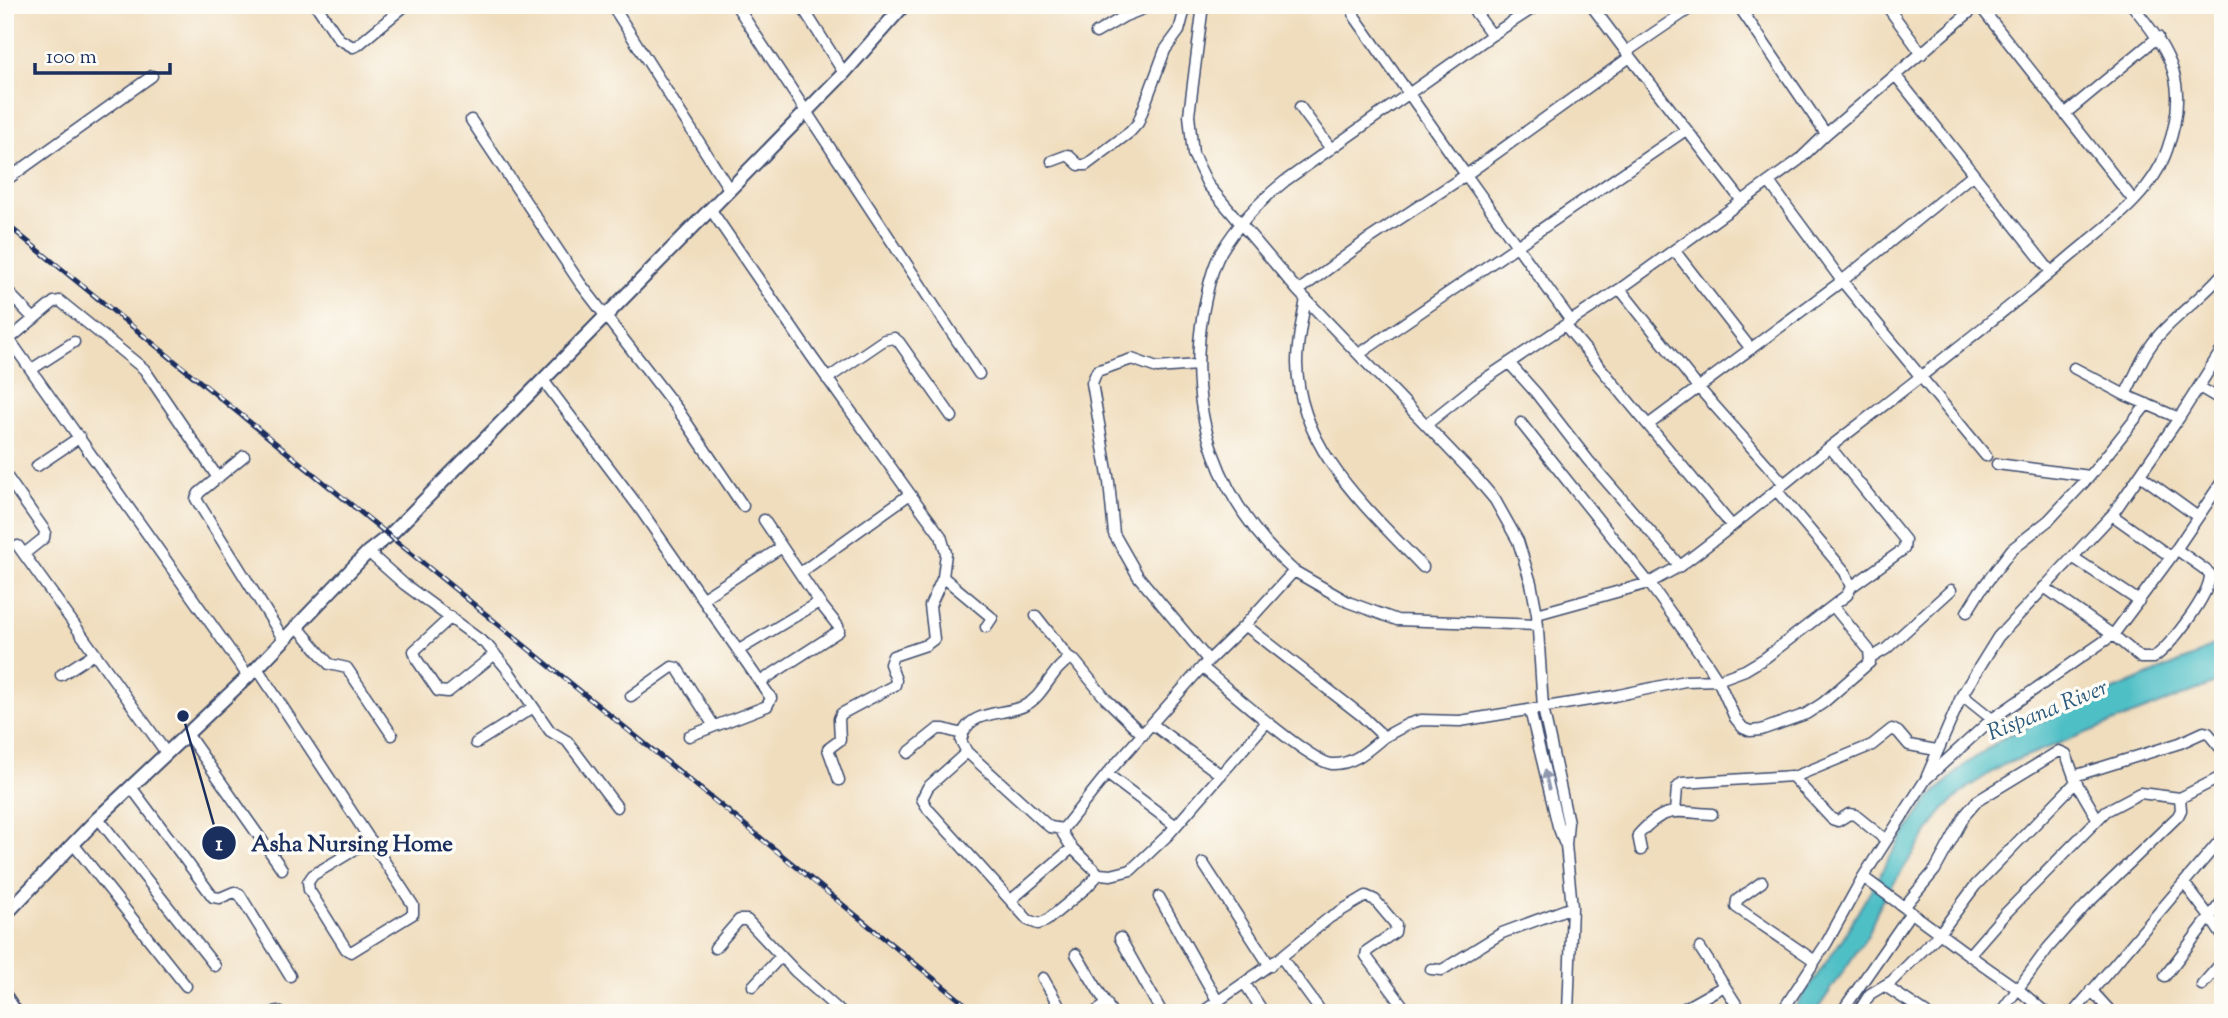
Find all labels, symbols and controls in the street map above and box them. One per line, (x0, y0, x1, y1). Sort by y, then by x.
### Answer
scale bar (35, 32, 170, 76)
text: 100 m (46, 43, 97, 73)
water label: Rispana River (1983, 672, 2113, 750)
one-way arrow (1541, 769, 1552, 791)
callout: Asha Nursing Home (202, 821, 467, 865)
text: Asha Nursing Home (251, 829, 453, 862)
text: 1 (215, 830, 223, 860)

